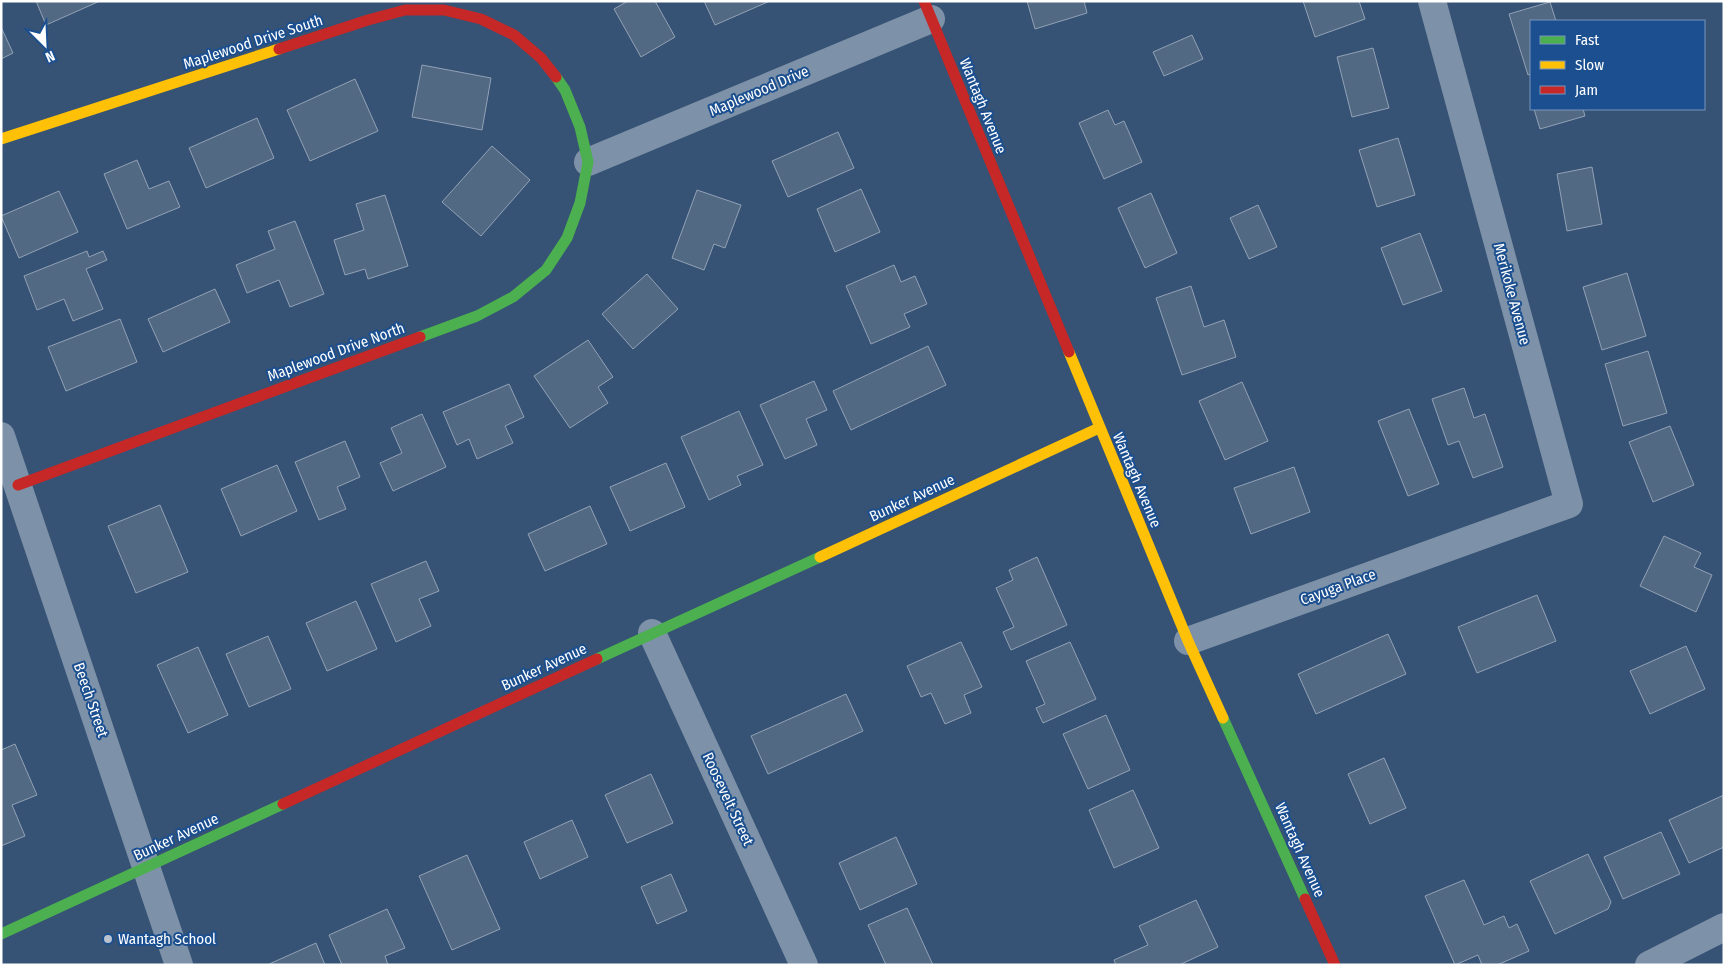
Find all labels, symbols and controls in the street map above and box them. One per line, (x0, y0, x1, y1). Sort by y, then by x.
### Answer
street label: Maplewood Drive South (181, 11, 325, 73)
north arrow (20, 20, 70, 70)
legend (1530, 20, 1705, 110)
text: Fast (1575, 31, 1599, 49)
text: N (43, 47, 57, 66)
street label: Wantagh Avenue (956, 56, 1010, 156)
text: Slow (1575, 56, 1604, 74)
street label: Maplewood Drive (707, 62, 811, 120)
text: Jam (1575, 81, 1598, 99)
street label: Merikoke Avenue (1490, 241, 1534, 347)
street label: Maplewood Drive North (265, 319, 407, 385)
street label: Wantagh Avenue (1109, 430, 1165, 530)
street label: Bunker Avenue (866, 470, 958, 526)
street label: Cayuga Place (1298, 565, 1378, 609)
street label: Bunker Avenue (498, 639, 590, 695)
street label: Beech Street (70, 660, 112, 740)
street label: Roosevelt Street (699, 750, 757, 849)
street label: Wantagh Avenue (1271, 800, 1329, 900)
street label: Bunker Avenue (130, 809, 222, 865)
place label: Wantagh School (118, 930, 216, 948)
marker: Wantagh School (102, 933, 114, 945)

